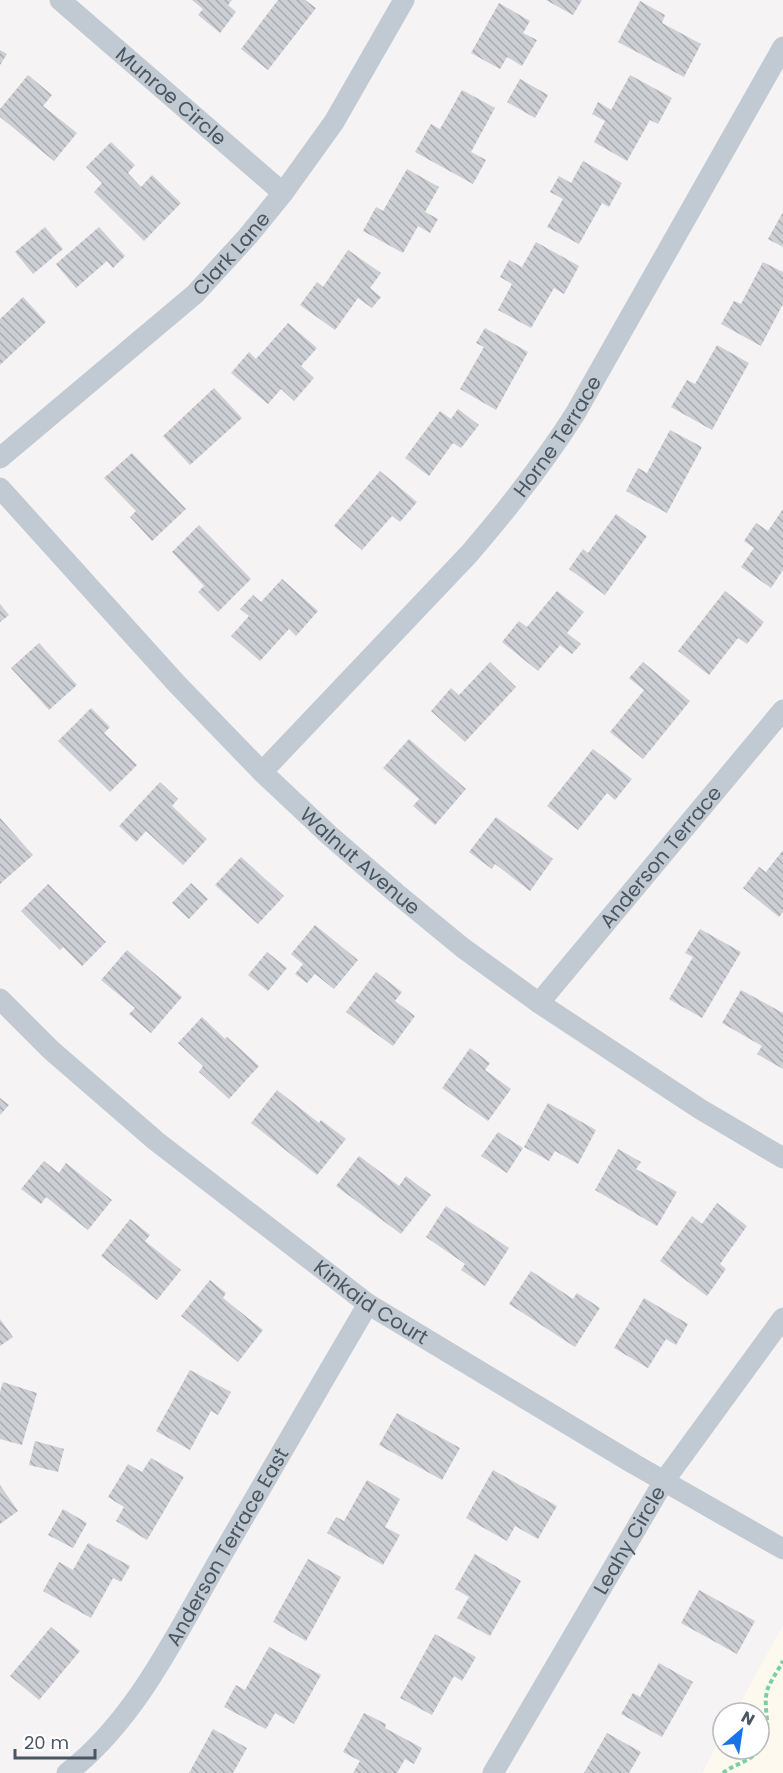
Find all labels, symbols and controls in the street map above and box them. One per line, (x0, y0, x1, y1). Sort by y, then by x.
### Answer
street label: Munroe Circle (110, 40, 233, 152)
street label: Clark Lane (186, 206, 276, 302)
street label: Horne Terrace (507, 370, 608, 503)
street label: Anderson Terrace (593, 780, 728, 934)
street label: Walnut Avenue (294, 801, 426, 921)
street label: Kinkaid Court (308, 1253, 434, 1351)
street label: Anderson Terrace East (159, 1443, 295, 1651)
street label: Leahy Circle (587, 1481, 672, 1599)
north arrow (711, 1701, 771, 1761)
text: N (737, 1705, 759, 1731)
scale bar (15, 1722, 94, 1760)
text: 20 m (24, 1730, 69, 1755)

